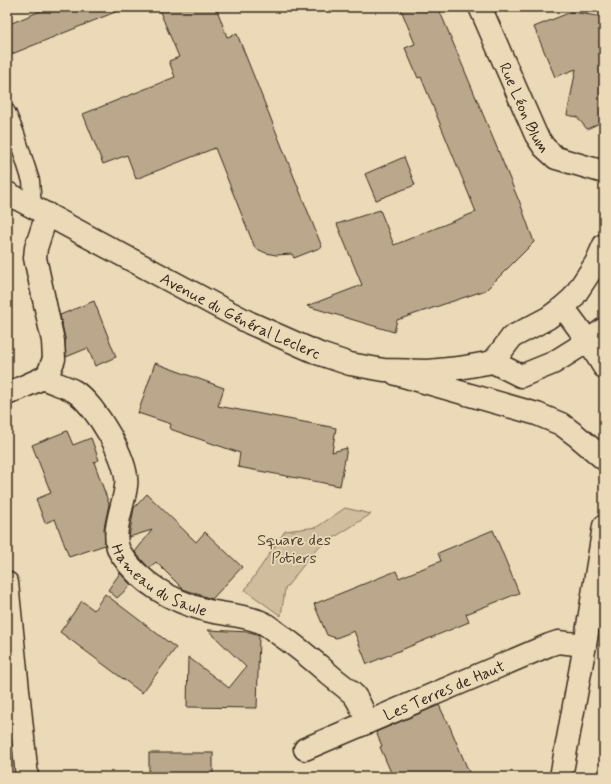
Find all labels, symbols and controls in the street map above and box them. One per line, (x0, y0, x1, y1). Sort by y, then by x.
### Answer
street label: Rue Léon Blum (494, 59, 554, 158)
street label: Avenue du Général Leclerc (156, 268, 324, 365)
park label: Square des Potiers (257, 530, 331, 569)
street label: Hameau du Saule (105, 541, 209, 622)
street label: Les Terres de Haut (381, 656, 509, 726)

